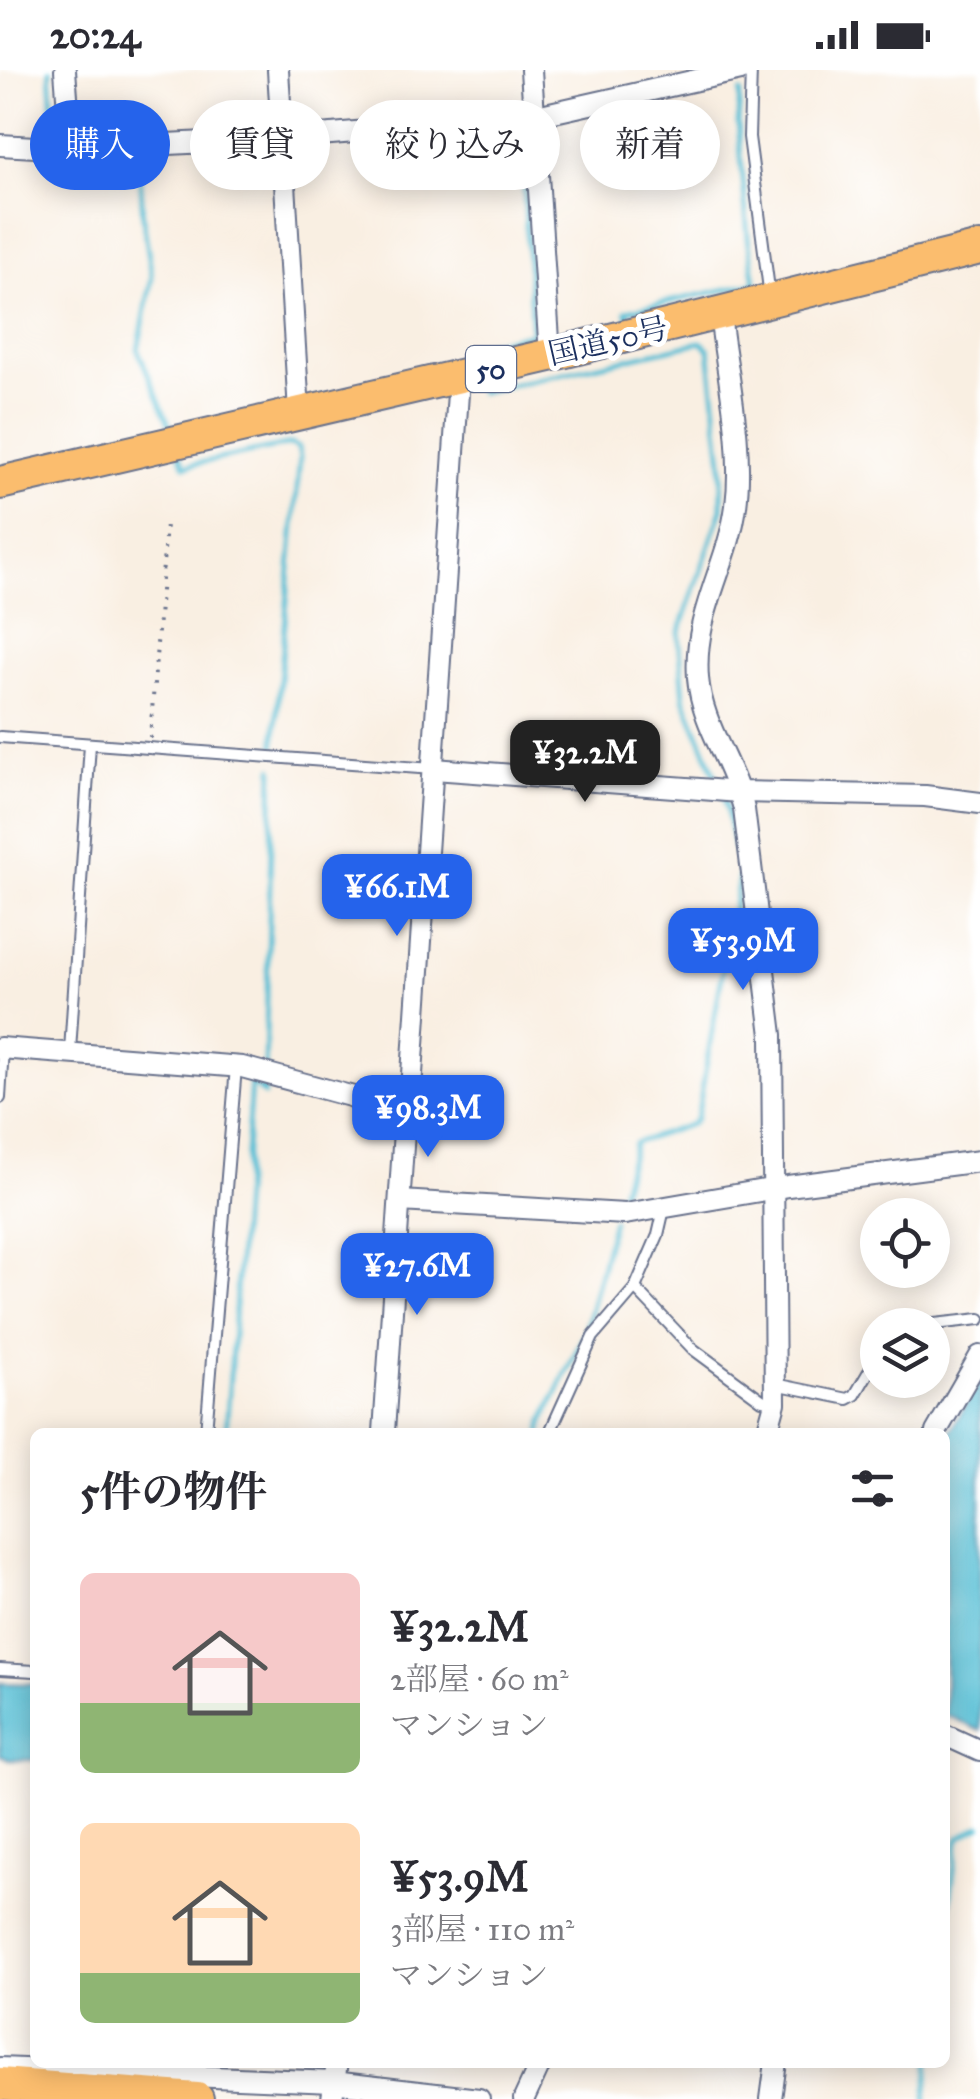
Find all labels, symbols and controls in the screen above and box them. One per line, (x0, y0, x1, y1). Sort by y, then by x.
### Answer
text: 20:24 (50, 12, 140, 58)
chip: 購入 (30, 100, 170, 190)
chip: 賃貸 (190, 100, 330, 190)
chip: 絞り込み (350, 100, 560, 190)
chip: 新着 (580, 100, 720, 190)
street label: 国道50号 (545, 310, 671, 372)
road number: 50 (466, 346, 516, 392)
pin: ¥32.2M (504, 720, 666, 805)
text: ¥32.2M (532, 733, 638, 772)
pin: ¥66.1M (316, 854, 478, 939)
text: ¥66.1M (344, 867, 450, 906)
pin: ¥53.9M (662, 908, 824, 993)
text: ¥53.9M (690, 921, 796, 960)
pin: ¥98.3M (347, 1075, 509, 1160)
text: ¥98.3M (374, 1088, 482, 1127)
map controls (860, 1198, 950, 1398)
button: locate (860, 1198, 950, 1288)
pin: ¥27.6M (336, 1233, 498, 1318)
text: ¥27.6M (363, 1246, 471, 1285)
button: layers (860, 1308, 950, 1398)
icon: filters (845, 1461, 900, 1516)
text: 5件の物件 (80, 1466, 268, 1518)
text: ¥32.2M (390, 1601, 529, 1653)
icon: home (160, 1613, 280, 1733)
text: 2部屋 · 60 m² (390, 1660, 569, 1699)
text: マンション (390, 1706, 549, 1745)
text: ¥53.9M (390, 1851, 529, 1903)
icon: home (160, 1863, 280, 1983)
text: 3部屋 · 110 m² (390, 1910, 574, 1949)
text: マンション (390, 1956, 549, 1995)

